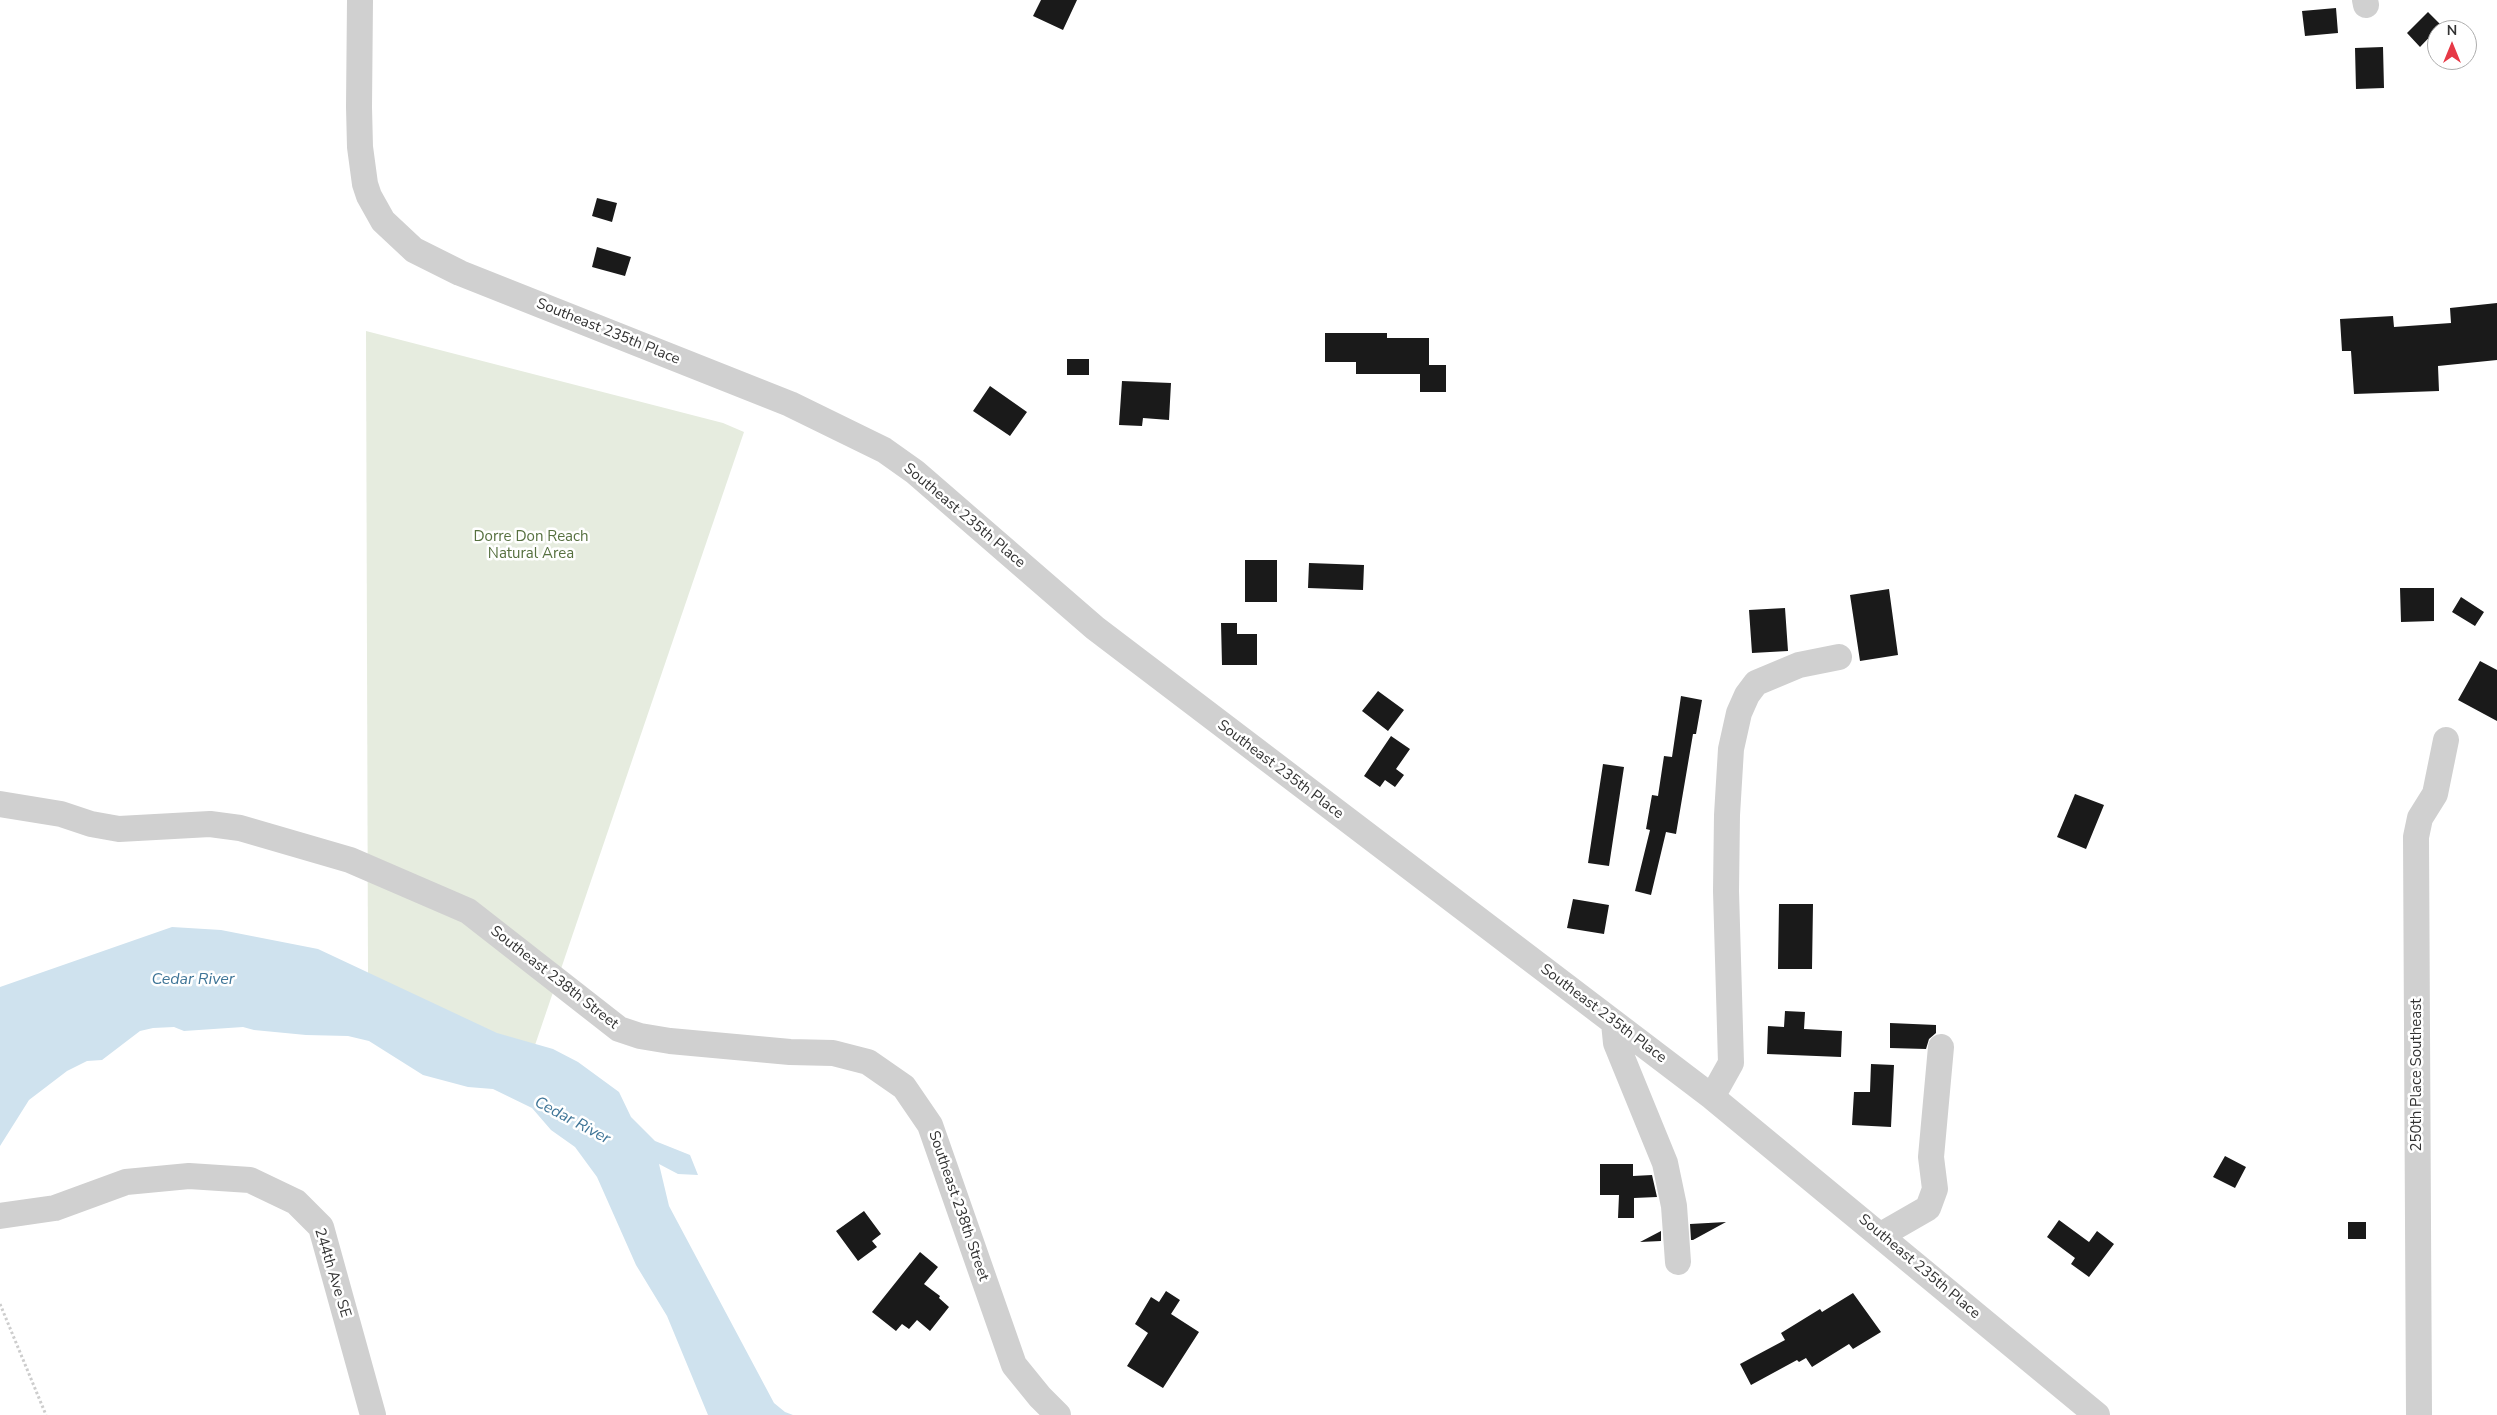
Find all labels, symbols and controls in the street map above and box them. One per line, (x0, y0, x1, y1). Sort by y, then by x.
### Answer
north arrow (2427, 20, 2477, 70)
text: N (2447, 21, 2457, 40)
street label: Southeast 235th Place (534, 295, 682, 369)
street label: Southeast 235th Place (900, 460, 1028, 572)
park label: Dorre Don Reach Natural Area (473, 528, 589, 563)
street label: Southeast 235th Place (1213, 717, 1347, 823)
street label: Southeast 238th Street (486, 922, 622, 1034)
street label: Southeast 235th Place (1536, 961, 1670, 1067)
water label: Cedar River (151, 970, 235, 990)
street label: 250th Place Southeast (2408, 998, 2426, 1152)
water label: Cedar River (531, 1093, 613, 1149)
street label: Southeast 238th Street (924, 1129, 992, 1283)
street label: Southeast 235th Place (1855, 1211, 1983, 1323)
street label: 244th Ave SE (310, 1226, 354, 1320)

